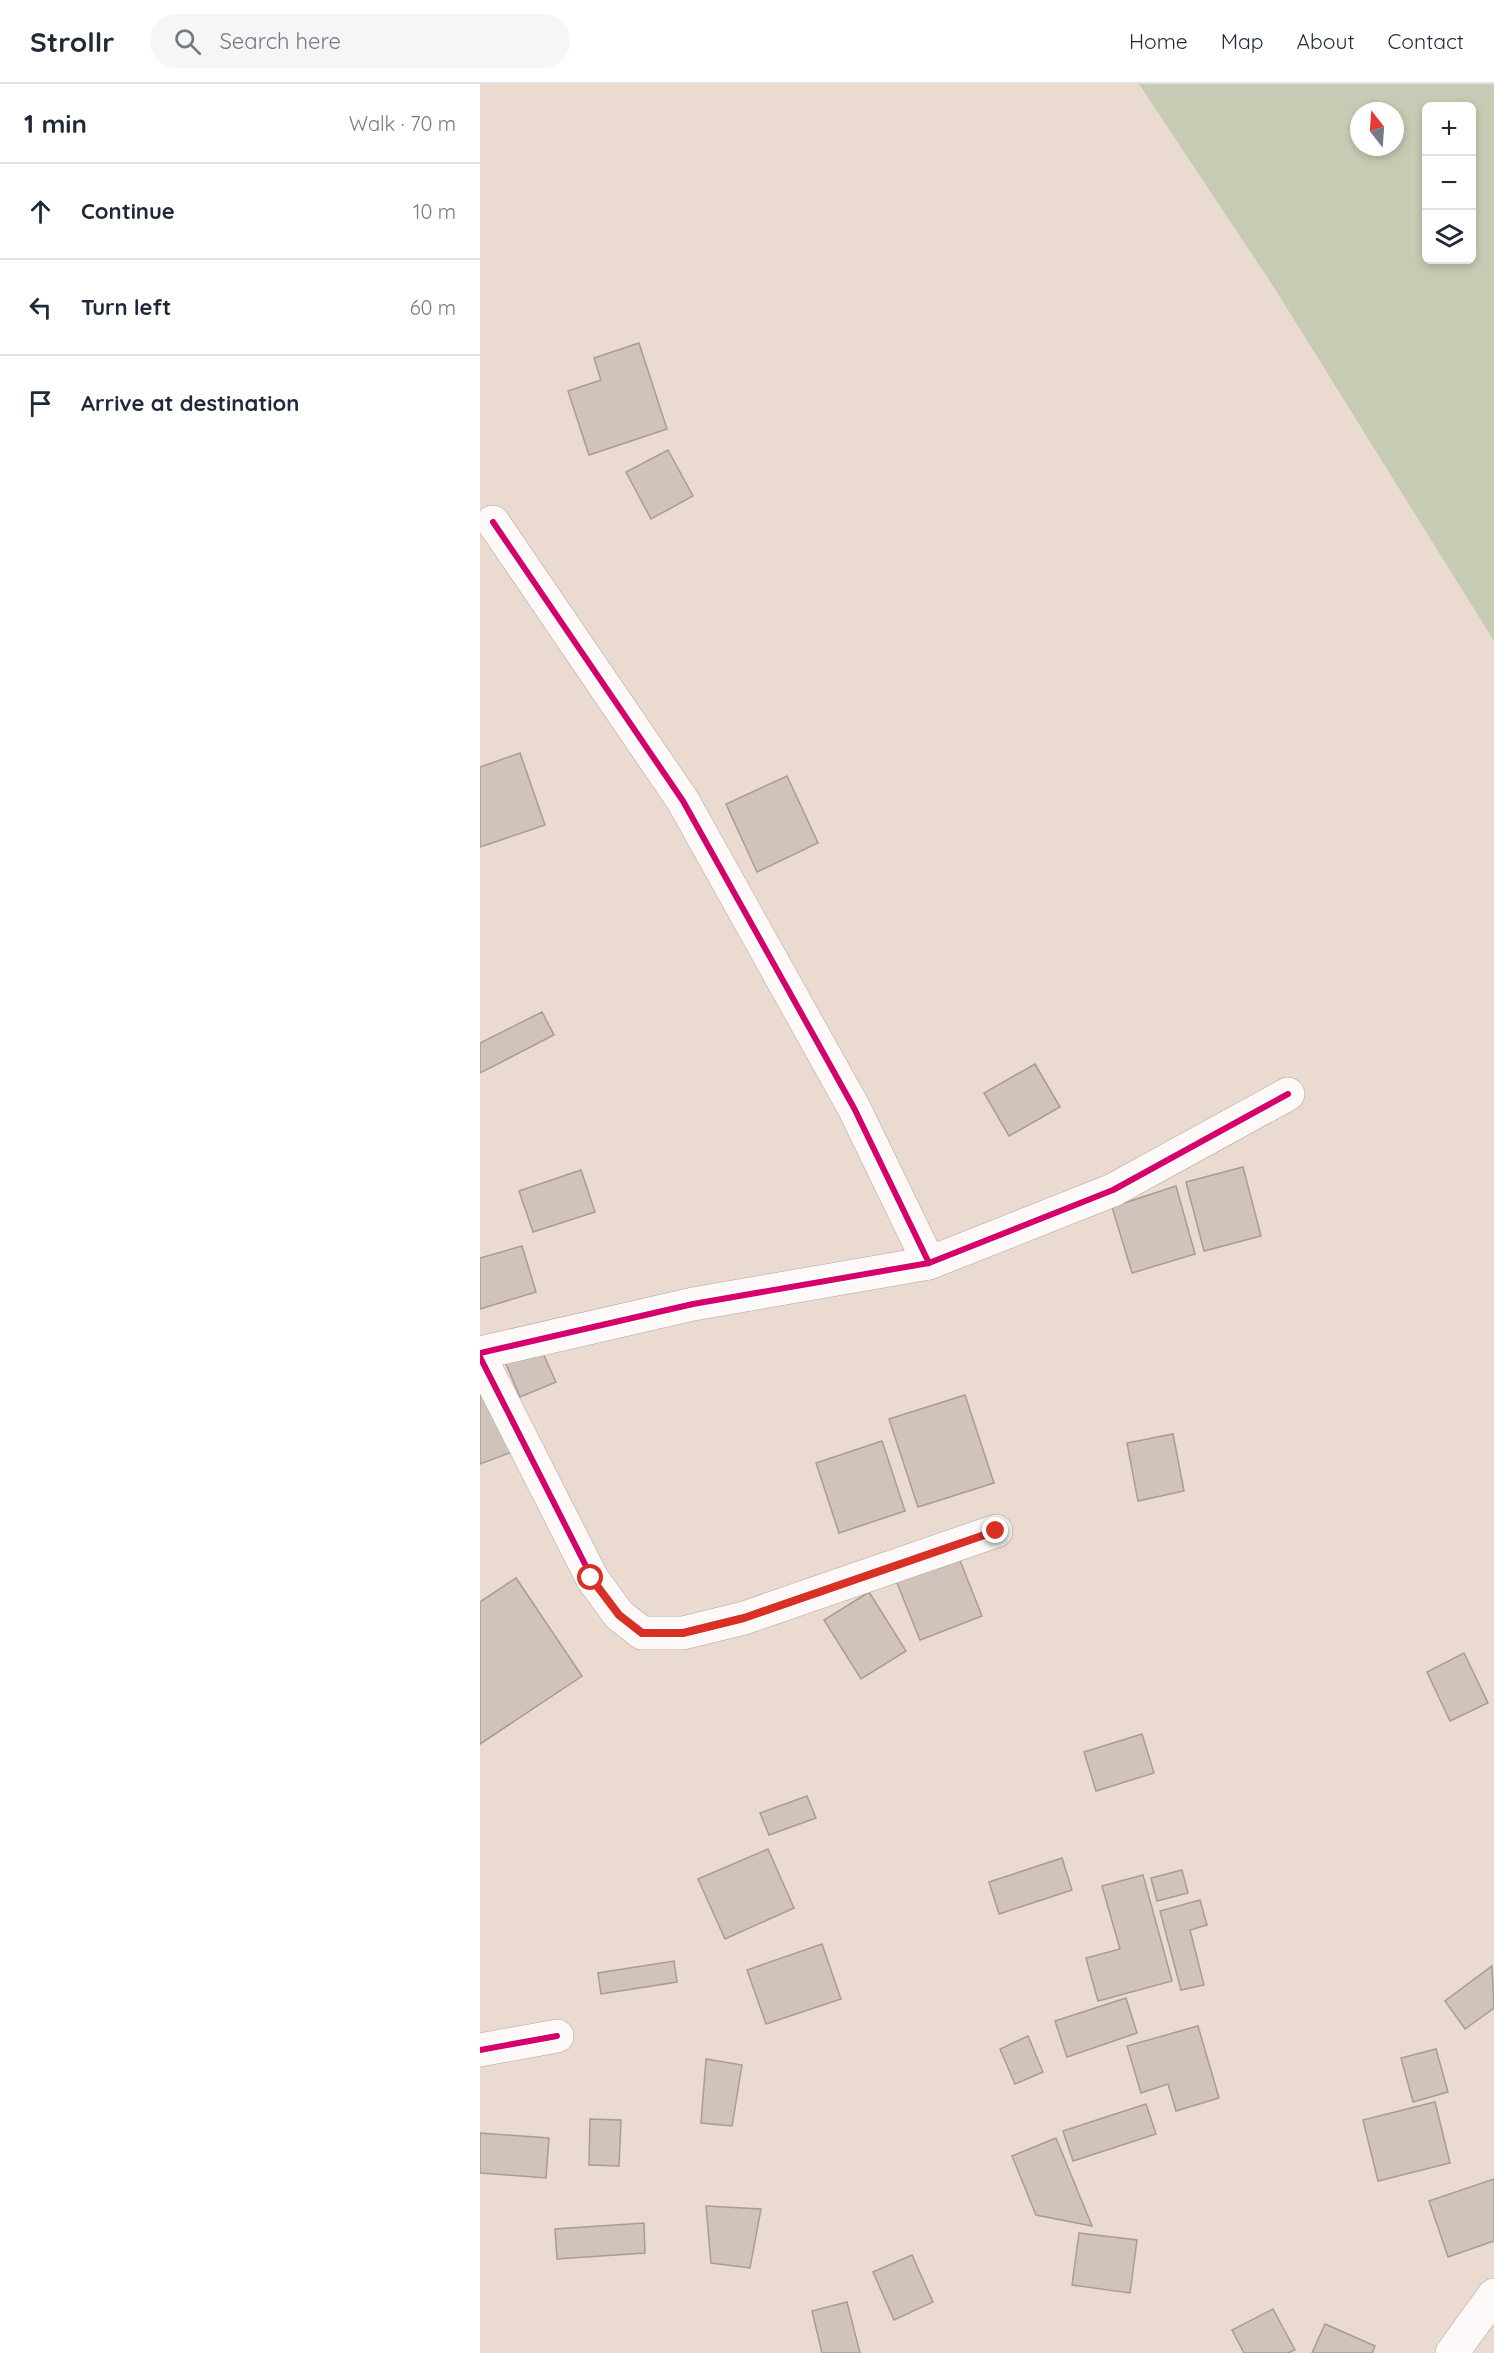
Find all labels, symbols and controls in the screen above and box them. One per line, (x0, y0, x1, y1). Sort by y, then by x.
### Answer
search box (150, 14, 570, 68)
text: Strollr (30, 24, 114, 59)
icon: search (171, 25, 204, 58)
text: Search here (219, 27, 341, 55)
text: Home (1129, 28, 1188, 54)
text: Map (1221, 28, 1264, 54)
text: About (1297, 28, 1355, 54)
text: Contact (1388, 28, 1464, 54)
north arrow (1350, 102, 1404, 156)
map controls (1422, 102, 1476, 264)
button: + (1422, 102, 1476, 156)
text: 1 min (24, 107, 87, 140)
text: Walk · 70 m (349, 111, 456, 136)
button: − (1422, 156, 1476, 210)
icon: ahead (24, 195, 57, 228)
text: Continue (81, 197, 175, 225)
text: 10 m (413, 199, 456, 224)
button: layers (1422, 210, 1476, 264)
icon: left (24, 291, 57, 324)
text: Turn left (81, 293, 171, 321)
text: 60 m (410, 295, 456, 320)
icon: arrive (24, 387, 57, 420)
text: Arrive at destination (81, 389, 299, 417)
route end (982, 1517, 1008, 1543)
route start (577, 1564, 603, 1590)

